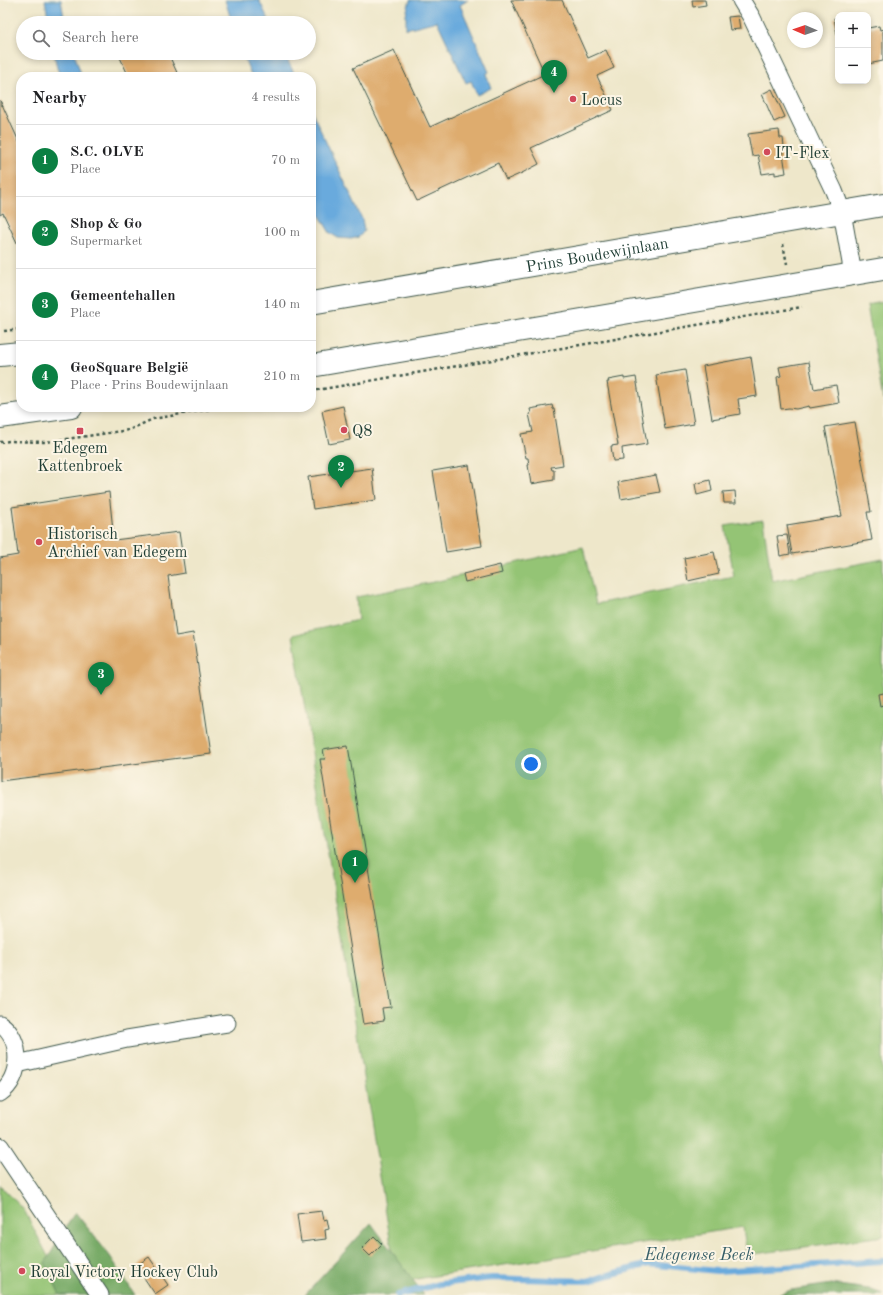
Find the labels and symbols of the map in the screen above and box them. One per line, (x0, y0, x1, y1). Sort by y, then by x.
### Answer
north arrow (787, 12, 823, 48)
pin: 4 (541, 60, 567, 93)
place label: Locus (581, 93, 622, 109)
marker: Locus (568, 94, 578, 104)
place label: IT-Flex (775, 146, 829, 162)
marker: IT-Flex (762, 147, 772, 157)
street label: Prins Boudewijnlaan (525, 236, 670, 276)
place label: Q8 (352, 424, 372, 440)
marker: Q8 (339, 425, 349, 435)
marker: Edegem Kattenbroek (75, 426, 85, 436)
place label: Edegem Kattenbroek (37, 441, 123, 475)
pin: 2 (328, 455, 354, 488)
place label: Historisch Archief van Edegem (47, 527, 188, 561)
marker: Historisch Archief van Edegem (34, 537, 44, 547)
pin: 3 (88, 662, 114, 695)
your location (521, 754, 541, 774)
pin: 1 (342, 850, 368, 883)
water label: Edegemse Beek (643, 1247, 754, 1264)
place label: Royal Victory Hockey Club (30, 1265, 218, 1281)
marker: Royal Victory Hockey Club (17, 1266, 27, 1276)

